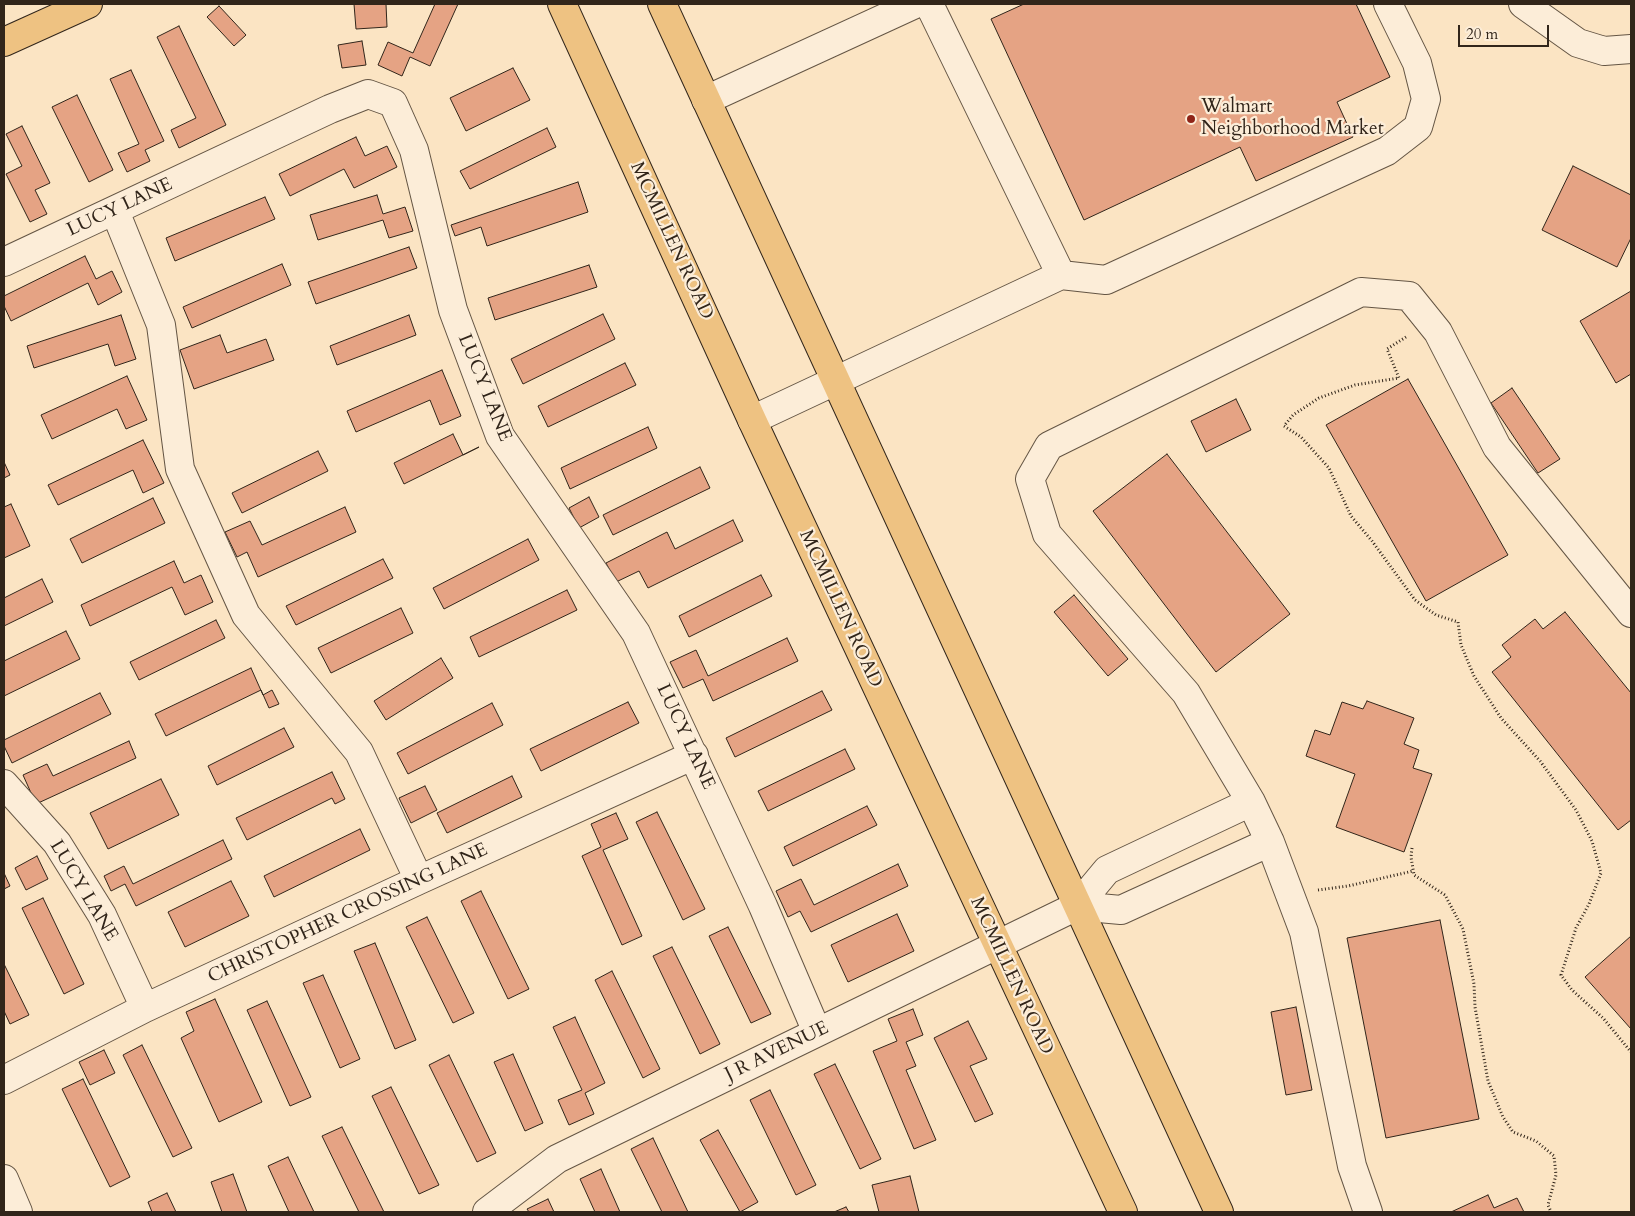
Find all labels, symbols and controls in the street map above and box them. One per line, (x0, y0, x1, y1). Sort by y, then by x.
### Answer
scale bar (1460, 15, 1551, 47)
text: 20 m (1466, 24, 1498, 44)
place label: Walmart Neighborhood Market (1201, 97, 1384, 141)
marker: Walmart Neighborhood Market (1185, 113, 1197, 125)
street label: MCMILLEN ROAD (624, 159, 718, 323)
street label: LUCY LANE (64, 174, 176, 242)
street label: LUCY LANE (452, 331, 516, 445)
street label: MCMILLEN ROAD (793, 527, 887, 691)
street label: LUCY LANE (651, 681, 719, 793)
street label: LUCY LANE (44, 836, 122, 946)
street label: CHRISTOPHER CROSSING LANE (205, 839, 491, 989)
street label: MCMILLEN ROAD (964, 894, 1058, 1058)
street label: J R AVENUE (721, 1017, 833, 1087)

